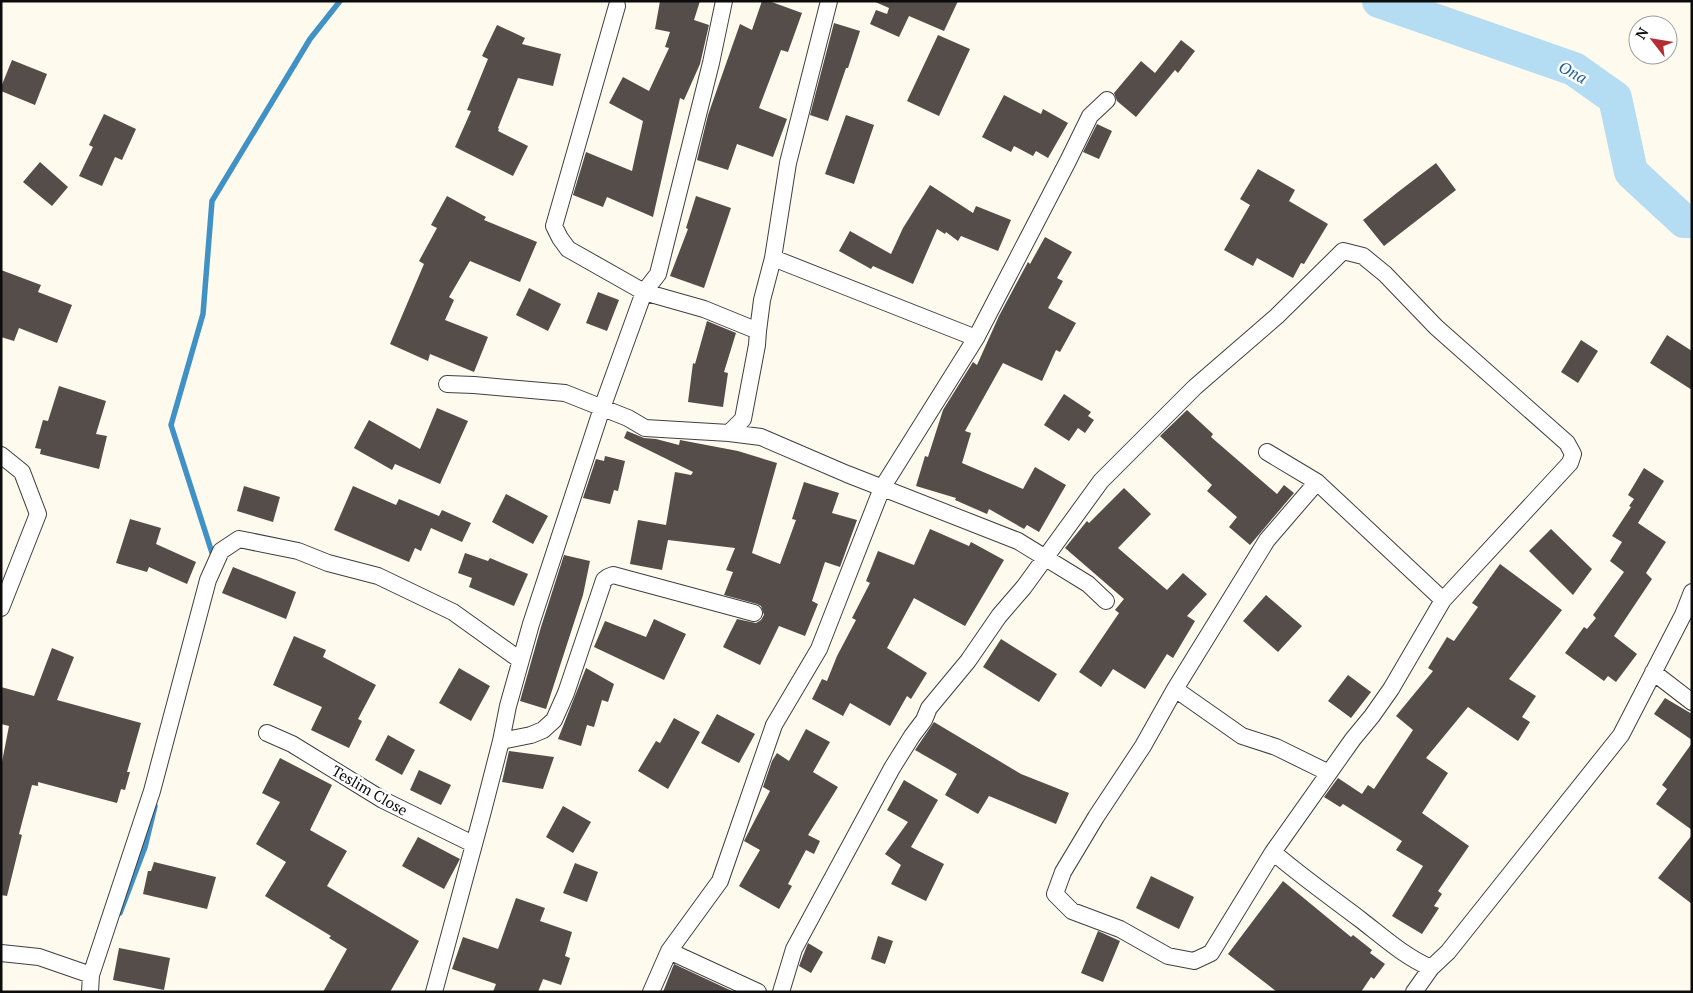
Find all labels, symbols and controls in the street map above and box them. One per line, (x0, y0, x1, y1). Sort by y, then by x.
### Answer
north arrow (1628, 15, 1678, 65)
text: N (1631, 23, 1653, 42)
water label: Ona (1555, 55, 1591, 89)
street label: Teslim Close (328, 760, 412, 820)

